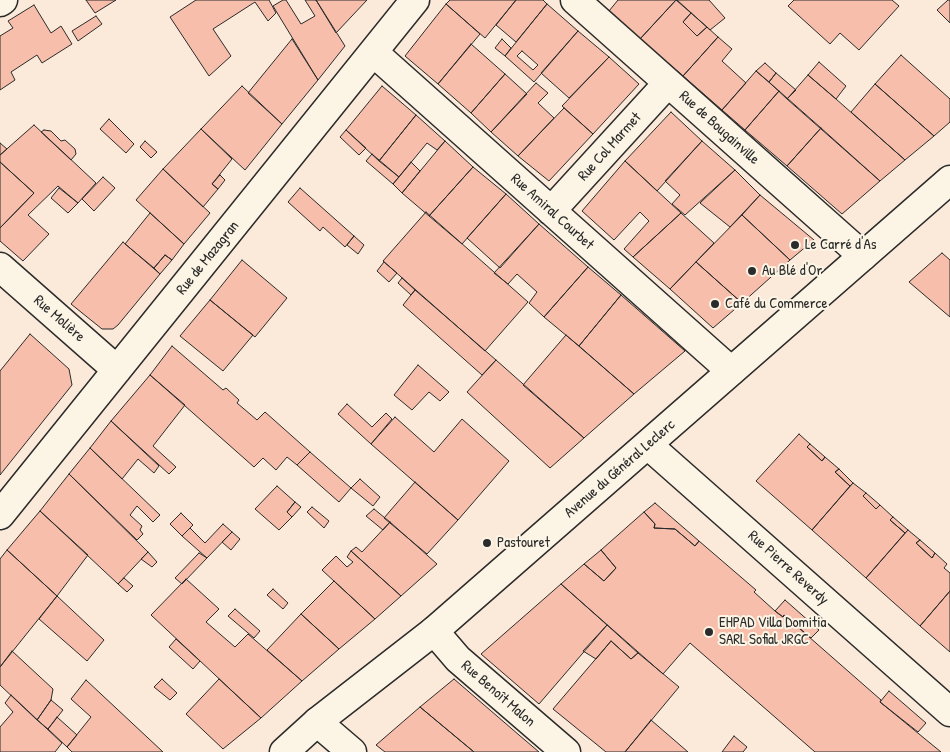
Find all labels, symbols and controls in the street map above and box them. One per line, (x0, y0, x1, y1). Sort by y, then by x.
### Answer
street label: Rue de Bougainville (675, 87, 763, 169)
street label: Rue Col Marmet (575, 109, 645, 185)
street label: Rue Amiral Courbet (507, 170, 597, 254)
street label: Rue de Mazagran (173, 217, 243, 299)
place label: Le Carré d'As (805, 236, 876, 254)
marker: Le Carré d'As (789, 239, 801, 251)
place label: Au Blé d'Or (762, 262, 822, 280)
marker: Au Blé d'Or (746, 265, 758, 277)
street label: Rue Molière (30, 292, 88, 346)
place label: Café du Commerce (725, 295, 827, 313)
marker: Café du Commerce (709, 298, 721, 310)
street label: Avenue du Général Leclerc (561, 416, 679, 522)
street label: Rue Pierre Reverdy (744, 527, 832, 609)
place label: Pastouret (497, 534, 550, 552)
marker: Pastouret (481, 537, 493, 549)
place label: EHPAD Villa Domitia SARL Sofial JRGC (719, 614, 826, 649)
marker: EHPAD Villa Domitia SARL Sofial JRGC (703, 626, 715, 638)
street label: Rue Benoît Malon (457, 657, 539, 731)

